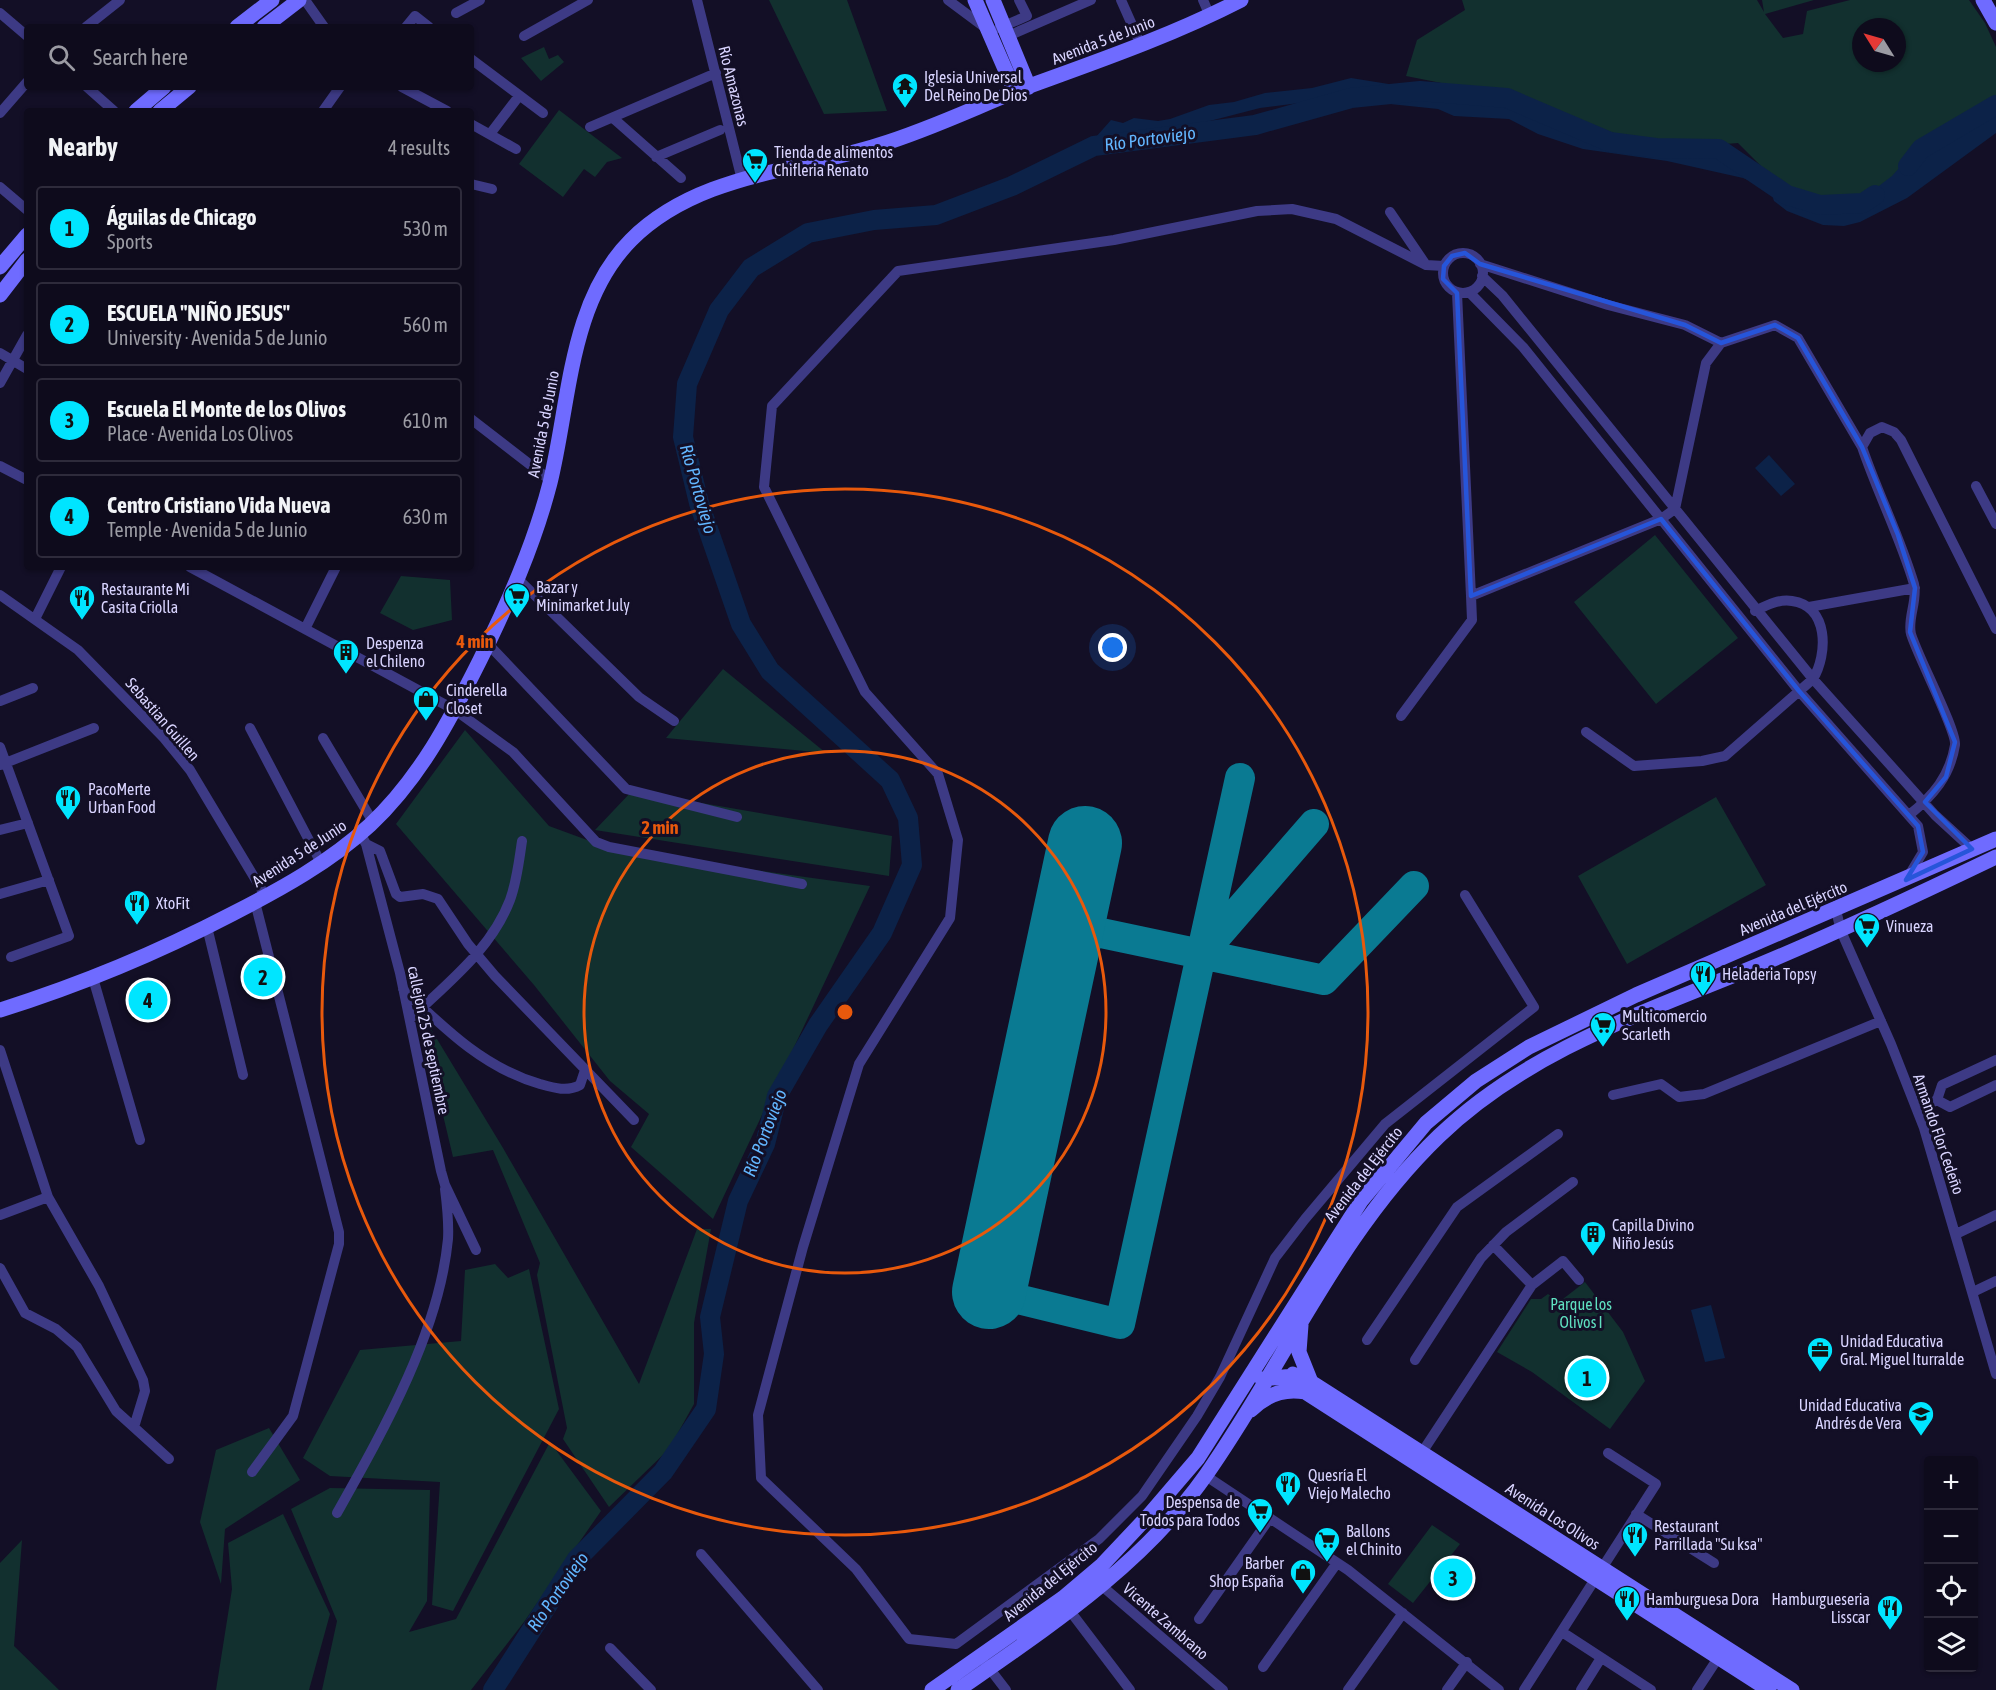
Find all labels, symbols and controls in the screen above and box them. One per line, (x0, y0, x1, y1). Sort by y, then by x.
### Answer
street label: Avenida 5 de Junio (1049, 12, 1157, 68)
north arrow (1852, 18, 1906, 72)
search box (24, 24, 474, 90)
icon: search (45, 41, 78, 74)
text: Search here (93, 44, 188, 70)
street label: Río Amazonas (715, 44, 753, 128)
place label: Iglesia Universal Del Reino De Dios (924, 68, 1028, 104)
temple icon: Iglesia Universal Del Reino De Dios (890, 71, 920, 109)
water label: Río Portoviejo (1103, 122, 1197, 155)
text: Nearby (48, 132, 118, 162)
text: 4 results (388, 136, 450, 159)
place label: Tienda de alimentos Chifleria Renato (774, 143, 894, 179)
supermarket icon: Tienda de alimentos Chifleria Renato (740, 146, 770, 184)
text: Águilas de Chicago (107, 204, 257, 230)
text: 1 (65, 217, 74, 240)
text: 530 m (403, 217, 448, 240)
text: Sports (107, 230, 153, 253)
text: ESCUELA "NIÑO JESUS" (107, 300, 290, 326)
text: 2 (65, 313, 74, 336)
text: 560 m (403, 313, 448, 336)
text: University · Avenida 5 de Junio (107, 326, 327, 349)
street label: Avenida 5 de Junio (524, 369, 562, 479)
text: Escuela El Monte de los Olivos (107, 396, 346, 422)
text: 3 (65, 409, 74, 432)
text: 610 m (403, 409, 448, 432)
text: Place · Avenida Los Olivos (107, 422, 293, 445)
water label: Río Portoviejo (676, 442, 721, 536)
text: Centro Cristiano Vida Nueva (107, 492, 331, 518)
text: 4 (65, 505, 74, 528)
text: 630 m (403, 505, 448, 528)
text: Temple · Avenida 5 de Junio (107, 518, 307, 541)
place label: Bazar y Minimarket July (536, 578, 630, 615)
place label: Restaurante Mi Casita Criolla (101, 580, 190, 616)
supermarket icon: Bazar y Minimarket July (502, 581, 532, 619)
restaurant icon: Restaurante Mi Casita Criolla (67, 583, 97, 621)
text: 4 min (456, 631, 494, 652)
your location (1098, 633, 1127, 662)
place label: Despenza el Chileno (366, 634, 425, 670)
building icon: Despenza el Chileno (331, 637, 361, 675)
street label: Sebastian Guillen (122, 674, 204, 764)
place label: Cinderella Closet (446, 681, 507, 717)
shop icon: Cinderella Closet (411, 684, 441, 722)
place label: PacoMerte Urban Food (88, 780, 156, 816)
restaurant icon: PacoMerte Urban Food (53, 783, 83, 821)
street label: Avenida 5 de Junio (248, 816, 350, 890)
text: 2 min (642, 817, 679, 838)
street label: Avenida del Ejército (1736, 877, 1850, 940)
restaurant icon: XtoFit (122, 888, 152, 926)
place label: XtoFit (156, 894, 190, 912)
supermarket icon: Vinueza (1852, 911, 1882, 949)
place label: Vinueza (1886, 917, 1933, 935)
pin: 2 (244, 954, 282, 1000)
restaurant icon: Heladeria Topsy (1688, 959, 1718, 997)
street label: callejon 25 de septiembre (403, 964, 454, 1116)
place label: Heladeria Topsy (1722, 965, 1817, 984)
pin: 4 (128, 978, 168, 1022)
centre of rings (835, 1002, 855, 1022)
place label: Multicomercio Scarleth (1622, 1007, 1707, 1043)
supermarket icon: Multicomercio Scarleth (1588, 1010, 1618, 1048)
street label: Armando Flor Cedeño (1910, 1071, 1968, 1197)
water label: Río Portoviejo (738, 1086, 791, 1179)
street label: Avenida del Ejército (1320, 1123, 1406, 1226)
place label: Capilla Divino Niño Jesús (1612, 1216, 1694, 1252)
building icon: Capilla Divino Niño Jesús (1578, 1219, 1608, 1257)
park label: Parque los Olivos I (1550, 1295, 1612, 1331)
place label: Unidad Educativa Gral. Miguel Iturralde (1840, 1332, 1964, 1369)
office icon: Unidad Educativa Gral. Miguel Iturralde (1805, 1335, 1835, 1373)
pin: 1 (1568, 1356, 1606, 1400)
place label: Unidad Educativa Andrés de Vera (1799, 1396, 1902, 1432)
school or university icon: Unidad Educativa Andrés de Vera (1906, 1399, 1936, 1437)
map controls (1924, 1456, 1978, 1672)
button: + (1924, 1456, 1978, 1510)
place label: Quesría El Viejo Malecho (1308, 1466, 1391, 1503)
restaurant icon: Quesría El Viejo Malecho (1273, 1469, 1303, 1507)
street label: Avenida Los Olivos (1503, 1479, 1604, 1553)
place label: Despensa de Todos para Todos (1140, 1493, 1240, 1530)
supermarket icon: Despensa de Todos para Todos (1245, 1496, 1275, 1534)
button: − (1924, 1510, 1978, 1564)
place label: Restaurant Parrillada "Su ksa" (1654, 1517, 1762, 1553)
restaurant icon: Restaurant Parrillada "Su ksa" (1620, 1520, 1650, 1558)
place label: Ballons el Chinito (1346, 1522, 1402, 1558)
supermarket icon: Ballons el Chinito (1312, 1525, 1342, 1563)
street label: Avenida del Ejército (999, 1538, 1101, 1625)
water label: Río Portoviejo (523, 1548, 593, 1635)
place label: Barber Shop España (1210, 1554, 1284, 1591)
pin: 3 (1434, 1556, 1472, 1600)
shop icon: Barber Shop España (1288, 1557, 1318, 1595)
button: locate (1924, 1564, 1978, 1618)
street label: Vicente Zambrano (1120, 1579, 1212, 1663)
restaurant icon: Hamburguesa Dora (1612, 1584, 1642, 1622)
place label: Hamburguesa Dora (1646, 1590, 1759, 1609)
place label: Hamburgueseria Lisscar (1772, 1590, 1870, 1626)
restaurant icon: Hamburgueseria Lisscar (1875, 1593, 1905, 1631)
button: layers (1924, 1618, 1978, 1672)

